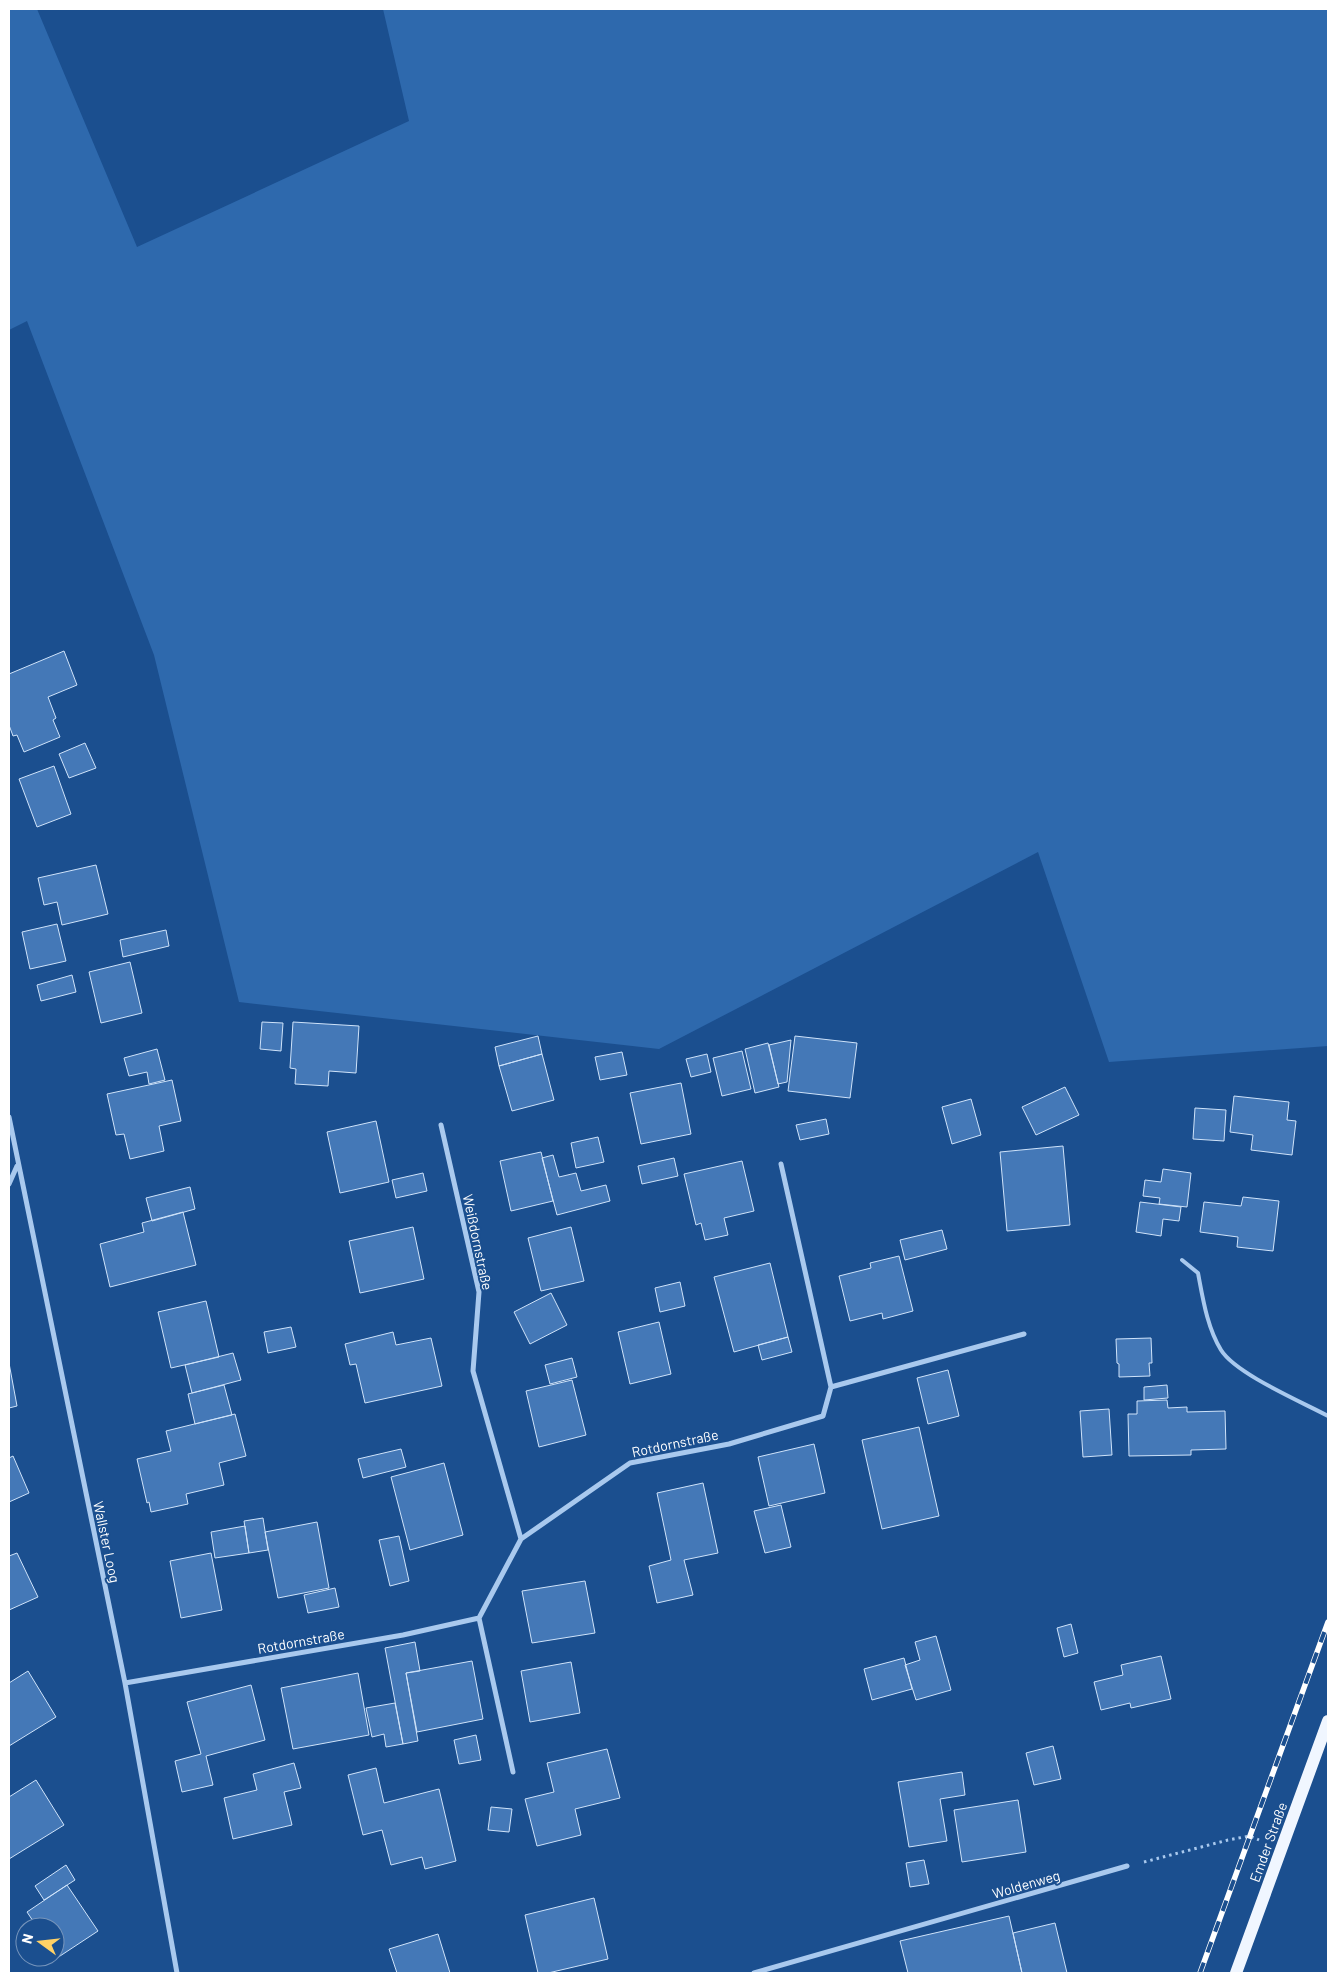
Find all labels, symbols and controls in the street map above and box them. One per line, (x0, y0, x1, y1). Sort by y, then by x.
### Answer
street label: Weißdornstraße (460, 1192, 496, 1292)
street label: Rotdornstraße (630, 1426, 720, 1460)
street label: Wallster Loog (90, 1500, 124, 1584)
street label: Rotdornstraße (256, 1625, 346, 1657)
street label: Emder Straße (1246, 1800, 1290, 1884)
street label: Woldenweg (990, 1866, 1062, 1902)
north arrow (15, 1917, 65, 1967)
text: N (18, 1932, 36, 1945)

